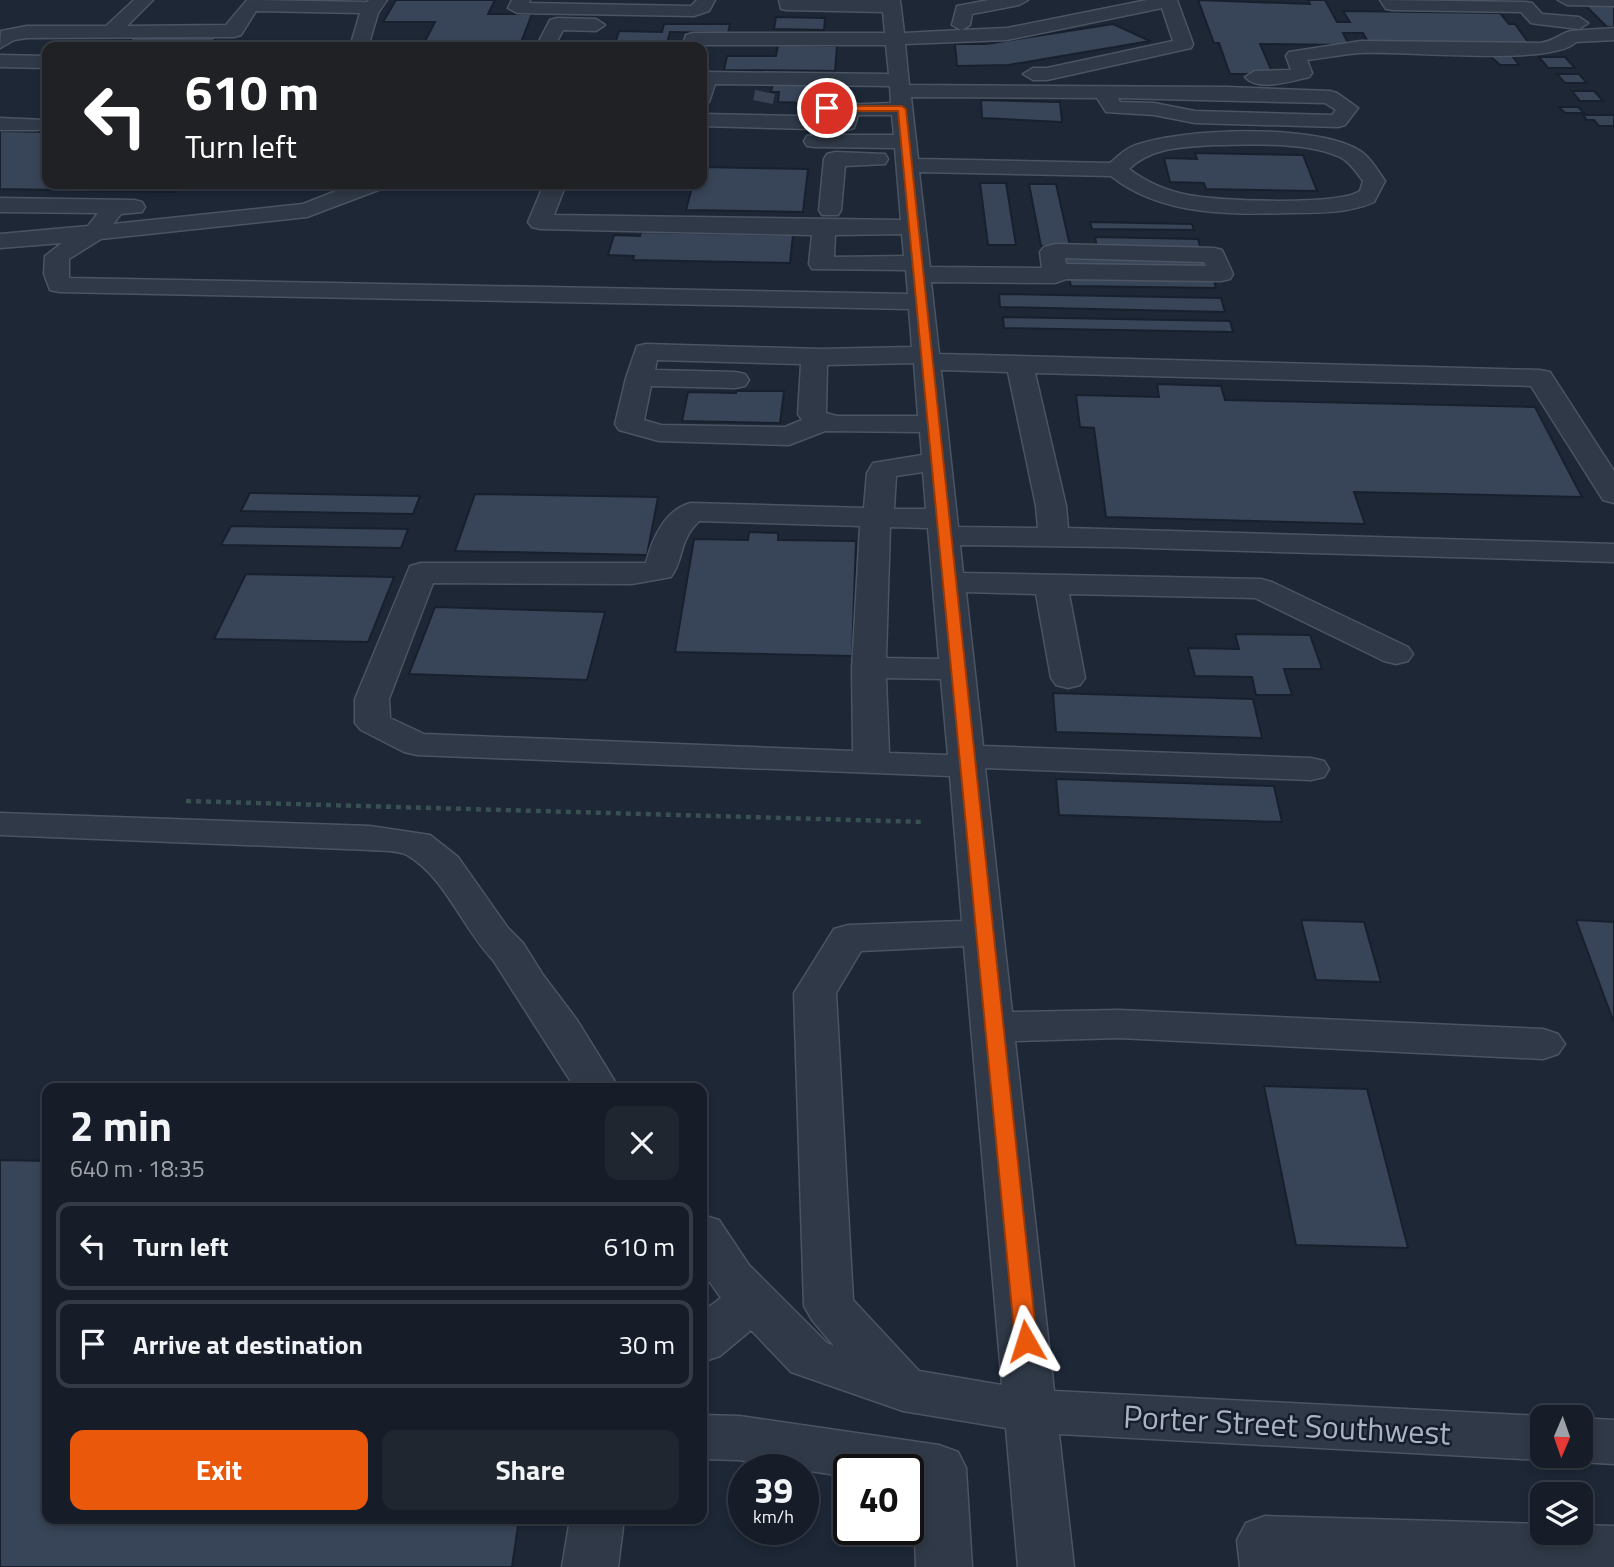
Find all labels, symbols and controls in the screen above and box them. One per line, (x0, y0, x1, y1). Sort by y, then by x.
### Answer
text: 610 m (185, 54, 319, 129)
icon: left (70, 70, 161, 161)
pin (797, 78, 857, 138)
icon: arrive (808, 89, 846, 127)
text: Turn left (185, 122, 297, 170)
text: 2 min (70, 1093, 172, 1157)
button: close (605, 1106, 679, 1180)
text: 640 m · 18:35 (70, 1151, 205, 1186)
icon: left (74, 1227, 112, 1265)
text: Turn left (133, 1227, 228, 1266)
text: 610 m (604, 1227, 675, 1266)
position arrow (989, 1304, 1063, 1378)
icon: arrive (74, 1325, 112, 1363)
text: Arrive at destination (133, 1325, 363, 1364)
text: 30 m (618, 1325, 675, 1364)
street label: Porter Street Southwest (1122, 1391, 1452, 1457)
north arrow (1530, 1405, 1592, 1468)
map controls (1530, 1405, 1593, 1545)
button: Exit (70, 1430, 368, 1510)
button: Share (382, 1430, 679, 1510)
speed limit sign: 40 (833, 1454, 924, 1545)
text: 39 (754, 1463, 793, 1517)
button: layers (1530, 1482, 1593, 1545)
text: km/h (753, 1503, 794, 1530)

